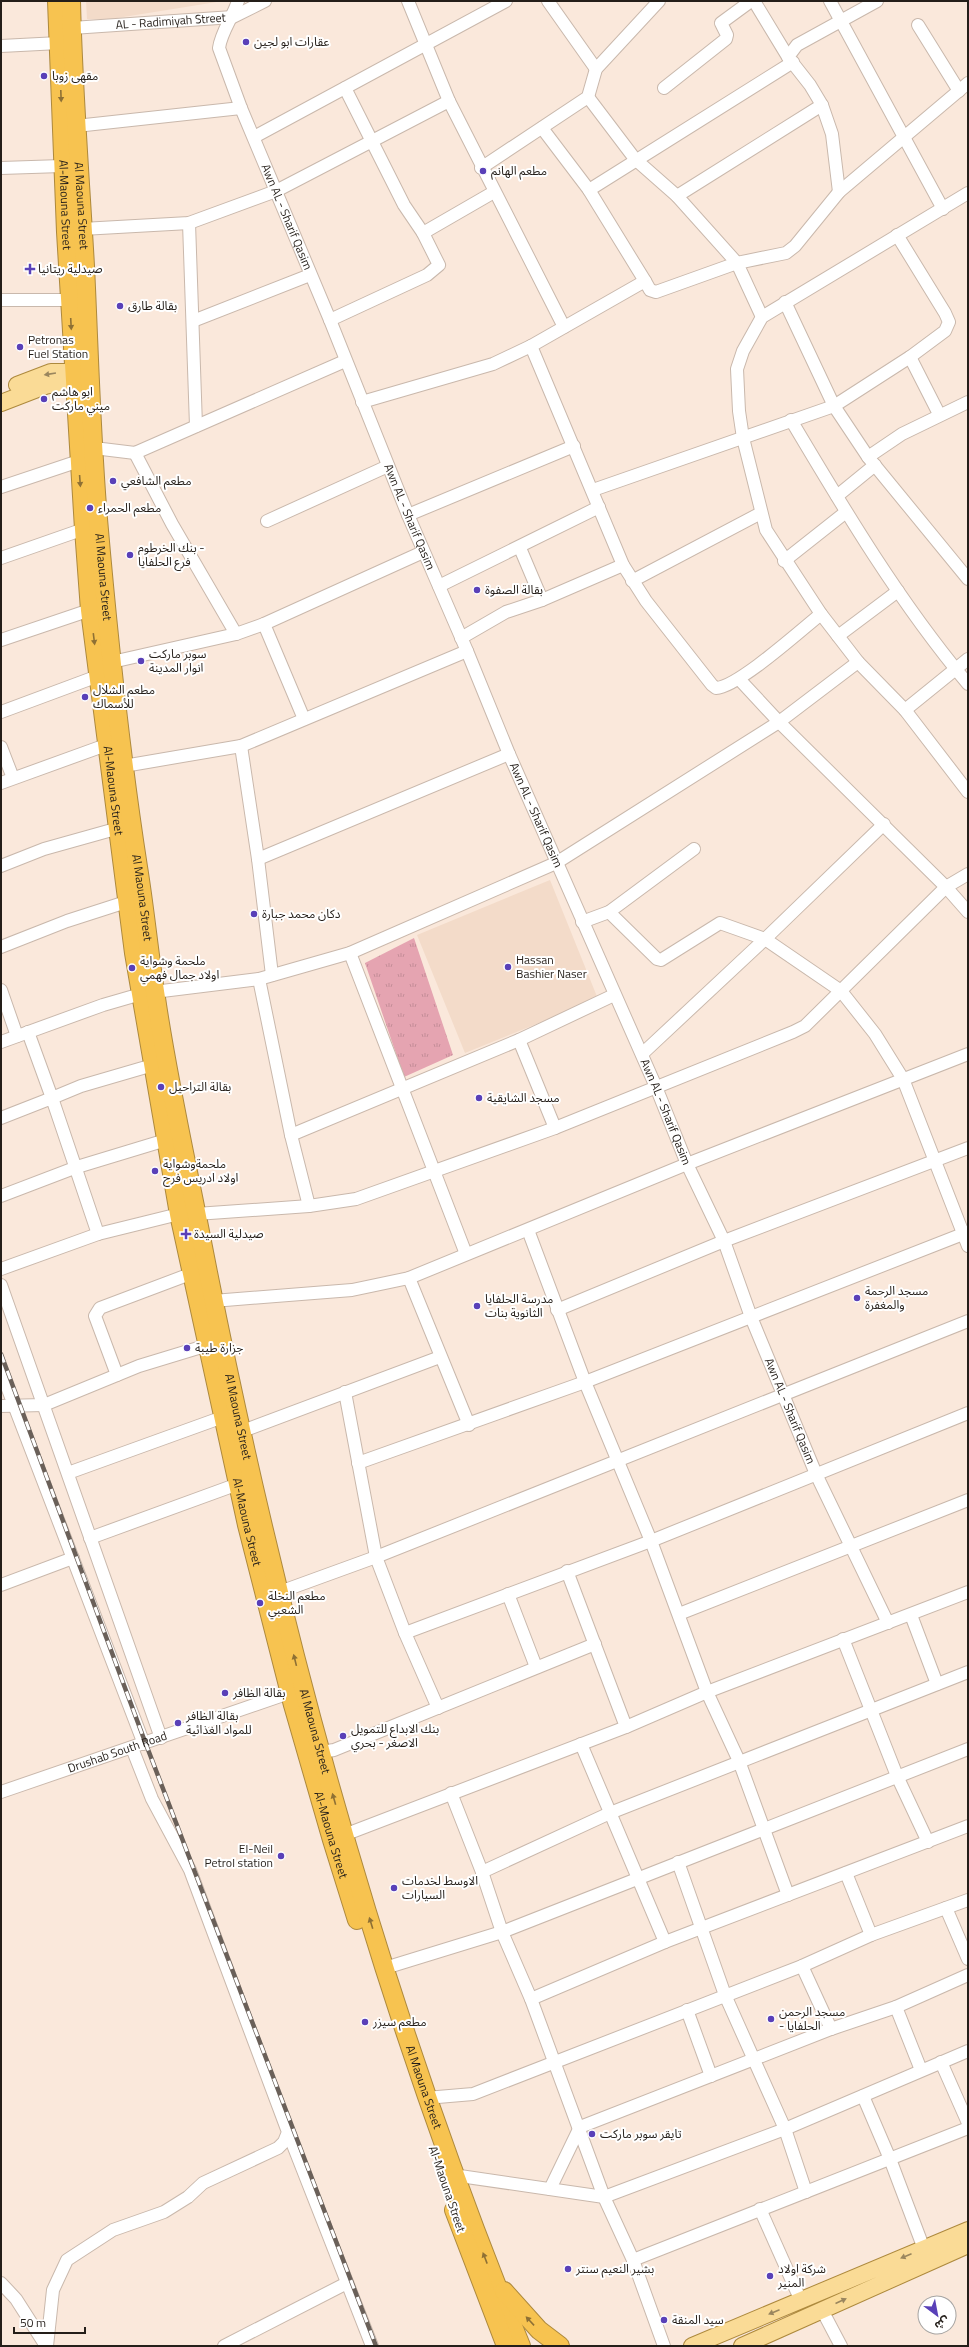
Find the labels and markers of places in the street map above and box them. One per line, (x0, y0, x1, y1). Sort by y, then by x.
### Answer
place label: عقارات ابو لجين (254, 32, 329, 51)
marker: عقارات ابو لجين (241, 37, 251, 47)
place label: مقهى زوبا (52, 66, 98, 85)
marker: مقهى زوبا (39, 71, 49, 81)
place label: مطعم الهانم (491, 161, 547, 180)
marker: مطعم الهانم (478, 166, 488, 176)
place label: صيدلية ريتانيا (38, 259, 103, 278)
marker: صيدلية ريتانيا (25, 264, 35, 274)
place label: بقالة طارق (128, 296, 177, 315)
marker: بقالة طارق (115, 301, 125, 311)
place label: Petronas Fuel Station (28, 330, 88, 363)
marker: Petronas Fuel Station (15, 342, 25, 352)
place label: ابو هاشم ميني ماركت (52, 382, 110, 416)
marker: ابو هاشم ميني ماركت (39, 394, 49, 404)
place label: مطعم الشافعي (121, 471, 192, 491)
marker: مطعم الشافعي (108, 476, 118, 486)
place label: مطعم الحمراء (98, 498, 161, 517)
marker: مطعم الحمراء (85, 503, 95, 513)
place label: بنك الخرطوم - فرع الحلفايا (138, 538, 205, 571)
marker: بنك الخرطوم - فرع الحلفايا (125, 550, 135, 560)
place label: بقالة الصفوة (485, 580, 543, 599)
marker: بقالة الصفوة (472, 585, 482, 595)
place label: سوبر ماركت انوار المدينة (149, 644, 206, 677)
marker: سوبر ماركت انوار المدينة (136, 656, 146, 666)
place label: مطعم الشلال للأسماك (93, 680, 155, 713)
marker: مطعم الشلال للأسماك (80, 692, 90, 702)
place label: دكان محمد جبارة (262, 904, 341, 923)
marker: دكان محمد جبارة (249, 909, 259, 919)
place label: Hassan Bashier Naser (516, 950, 587, 983)
place label: ملحمة وشواية اولاد جمال فهمي (140, 951, 219, 985)
marker: Hassan Bashier Naser (503, 962, 513, 972)
marker: ملحمة وشواية اولاد جمال فهمي (127, 963, 137, 973)
place label: بقالة التراحيل (169, 1077, 231, 1096)
marker: بقالة التراحيل (156, 1082, 166, 1092)
place label: مسجد الشايقية (487, 1088, 560, 1107)
marker: مسجد الشايقية (474, 1093, 484, 1103)
place label: ملحمةوشواية اولاد ادريس فرح (163, 1154, 239, 1187)
marker: ملحمةوشواية اولاد ادريس فرح (150, 1166, 160, 1176)
place label: صيدلية السيدة (194, 1224, 264, 1243)
marker: صيدلية السيدة (181, 1229, 191, 1239)
place label: مسجد الرحمة والمغفرة (865, 1281, 928, 1314)
place label: مدرسة الحلفايا الثانوية بنات (485, 1289, 553, 1322)
marker: مسجد الرحمة والمغفرة (852, 1293, 862, 1303)
marker: مدرسة الحلفايا الثانوية بنات (472, 1301, 482, 1311)
place label: جزارة طيبة (195, 1338, 243, 1357)
marker: جزارة طيبة (182, 1343, 192, 1353)
place label: مطعم النخلة الشعبي (268, 1586, 326, 1620)
marker: مطعم النخلة الشعبي (255, 1598, 265, 1608)
place label: بقالة الظافر (232, 1683, 285, 1702)
marker: بقالة الظافر (220, 1688, 230, 1698)
place label: بقالة الظافر للمواد الغذائية (185, 1706, 252, 1739)
marker: بقالة الظافر للمواد الغذائية (173, 1718, 183, 1728)
place label: بنك الابداع للتمويل الاصغر - بحري (351, 1719, 439, 1753)
marker: بنك الابداع للتمويل الاصغر - بحري (338, 1731, 348, 1741)
place label: El-Neil Petrol station (204, 1839, 273, 1872)
marker: El-Neil Petrol station (276, 1851, 286, 1861)
place label: الاوسط لخدمات السيارات (402, 1871, 478, 1904)
marker: الاوسط لخدمات السيارات (389, 1883, 399, 1893)
place label: مسجد الرحمن - الحلفايا (779, 2002, 845, 2035)
place label: مطعم سيزر (372, 2012, 427, 2031)
marker: مسجد الرحمن - الحلفايا (766, 2014, 776, 2024)
marker: مطعم سيزر (360, 2017, 370, 2027)
place label: تايقر سوبر ماركت (600, 2124, 682, 2143)
marker: تايقر سوبر ماركت (587, 2129, 597, 2139)
place label: بشير النعيم سنتر (575, 2259, 654, 2278)
place label: شركة اولاد المنير (777, 2259, 826, 2292)
marker: بشير النعيم سنتر (563, 2264, 573, 2274)
marker: شركة اولاد المنير (765, 2271, 775, 2281)
place label: سيد المنقة (672, 2310, 724, 2329)
marker: سيد المنقة (659, 2315, 669, 2325)

